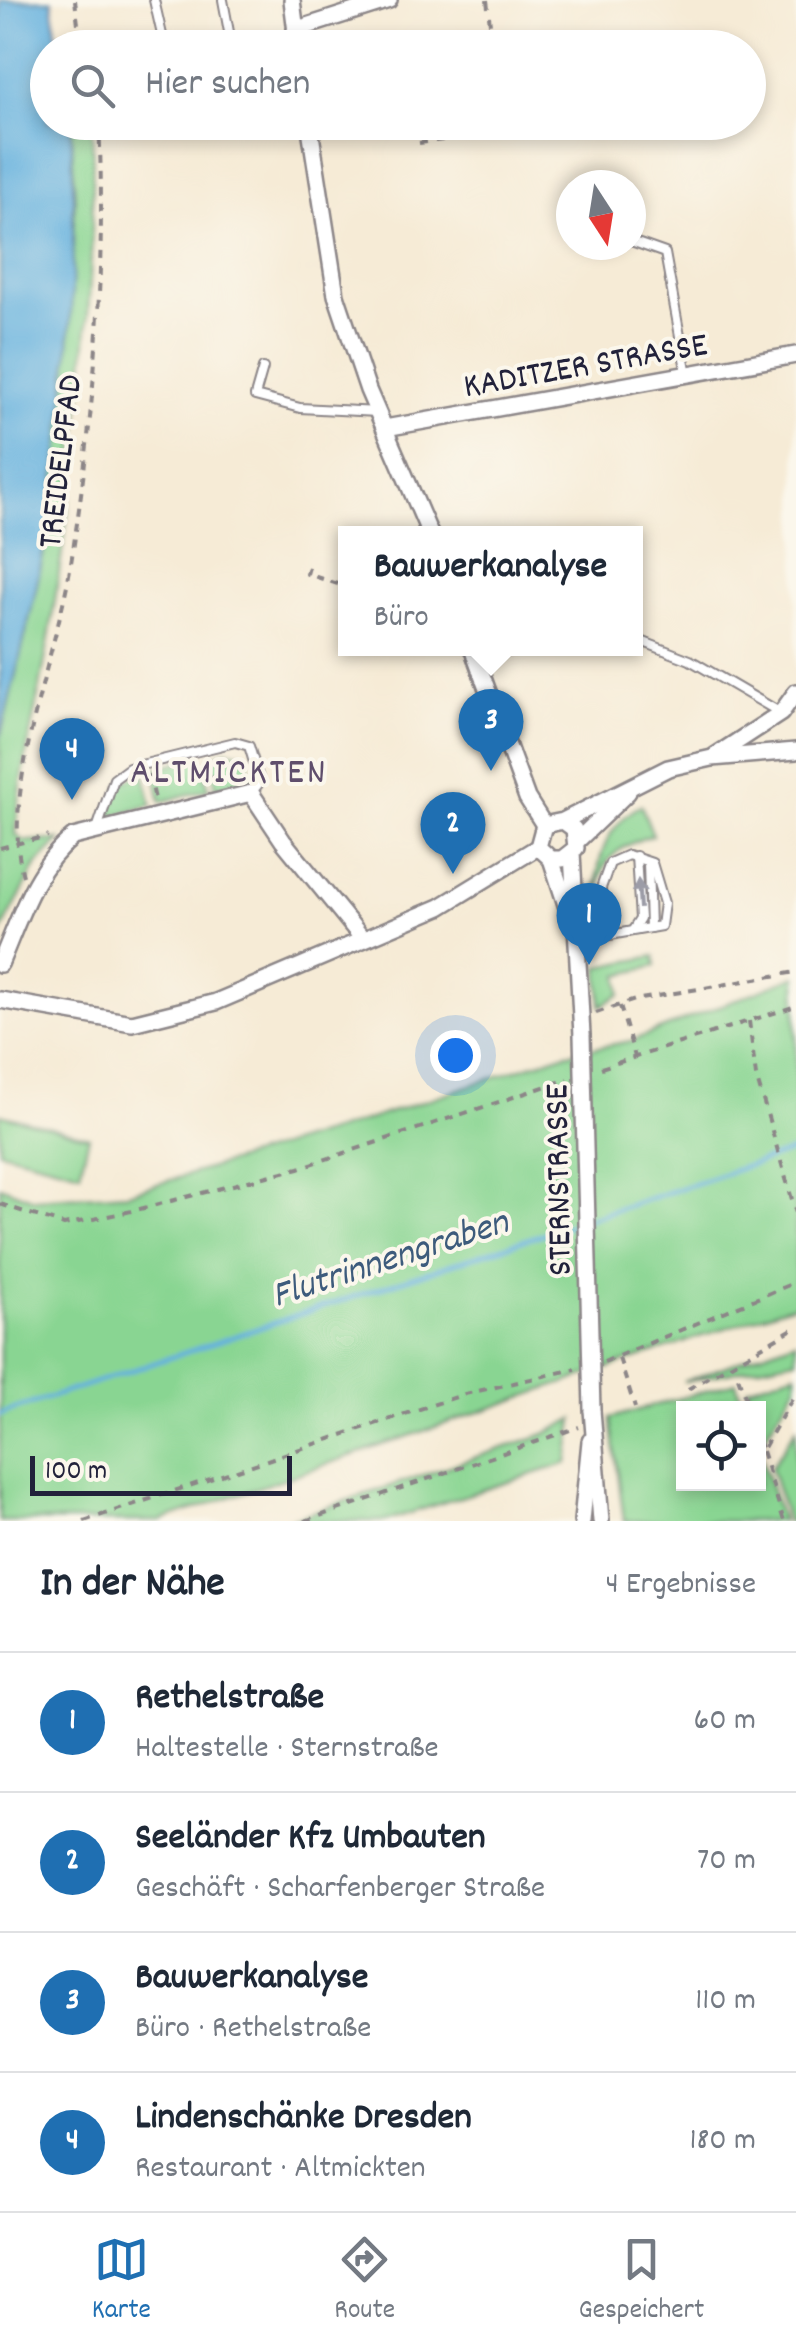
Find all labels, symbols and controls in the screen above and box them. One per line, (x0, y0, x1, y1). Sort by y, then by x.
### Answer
search box (30, 30, 766, 140)
icon: search (65, 58, 120, 113)
text: Hier suchen (145, 58, 310, 113)
north arrow (556, 170, 646, 260)
street label: KADITZER STRASSE (460, 322, 712, 414)
street label: TREIDELPFAD (28, 372, 98, 551)
popup (338, 526, 643, 656)
text: Bauwerkanalyse (374, 541, 607, 596)
text: Büro (374, 596, 429, 642)
pin: 3 (458, 688, 524, 771)
pin: 4 (40, 718, 104, 800)
district label: ALTMICKTEN (130, 747, 328, 802)
pin: 2 (420, 792, 486, 874)
one-way arrow (630, 878, 646, 910)
pin: 1 (556, 882, 622, 965)
your location (430, 1030, 481, 1081)
street label: STERNSTRASSE (534, 1083, 588, 1276)
water label: Flutrinnengraben (265, 1197, 518, 1325)
map controls (676, 1401, 766, 1491)
button: locate (676, 1401, 766, 1491)
scale bar (30, 1451, 292, 1496)
text: 100 m (45, 1453, 107, 1493)
text: In der Nähe (40, 1556, 225, 1616)
text: 4 Ergebnisse (605, 1563, 756, 1609)
text: Rethelstraße (135, 1672, 324, 1727)
text: 1 (69, 1699, 76, 1745)
text: 60 m (694, 1699, 756, 1745)
text: Haltestelle · Sternstraße (135, 1727, 439, 1773)
text: Seeländer Kfz Umbauten (135, 1812, 486, 1867)
text: 2 (66, 1839, 79, 1885)
text: 70 m (697, 1839, 756, 1885)
text: Geschäft · Scharfenberger Straße (135, 1867, 545, 1913)
text: Bauwerkanalyse (135, 1952, 368, 2007)
text: 3 (65, 1979, 80, 2025)
text: 110 m (695, 1979, 756, 2025)
text: Büro · Rethelstraße (135, 2007, 371, 2053)
text: Lindenschänke Dresden (135, 2092, 472, 2147)
text: 4 (66, 2119, 79, 2165)
text: 180 m (689, 2119, 756, 2165)
text: Restaurant · Altmickten (135, 2147, 426, 2193)
tab: Karte (92, 2232, 151, 2332)
tab: Route (334, 2232, 395, 2332)
tab: Gespeichert (579, 2232, 704, 2332)

